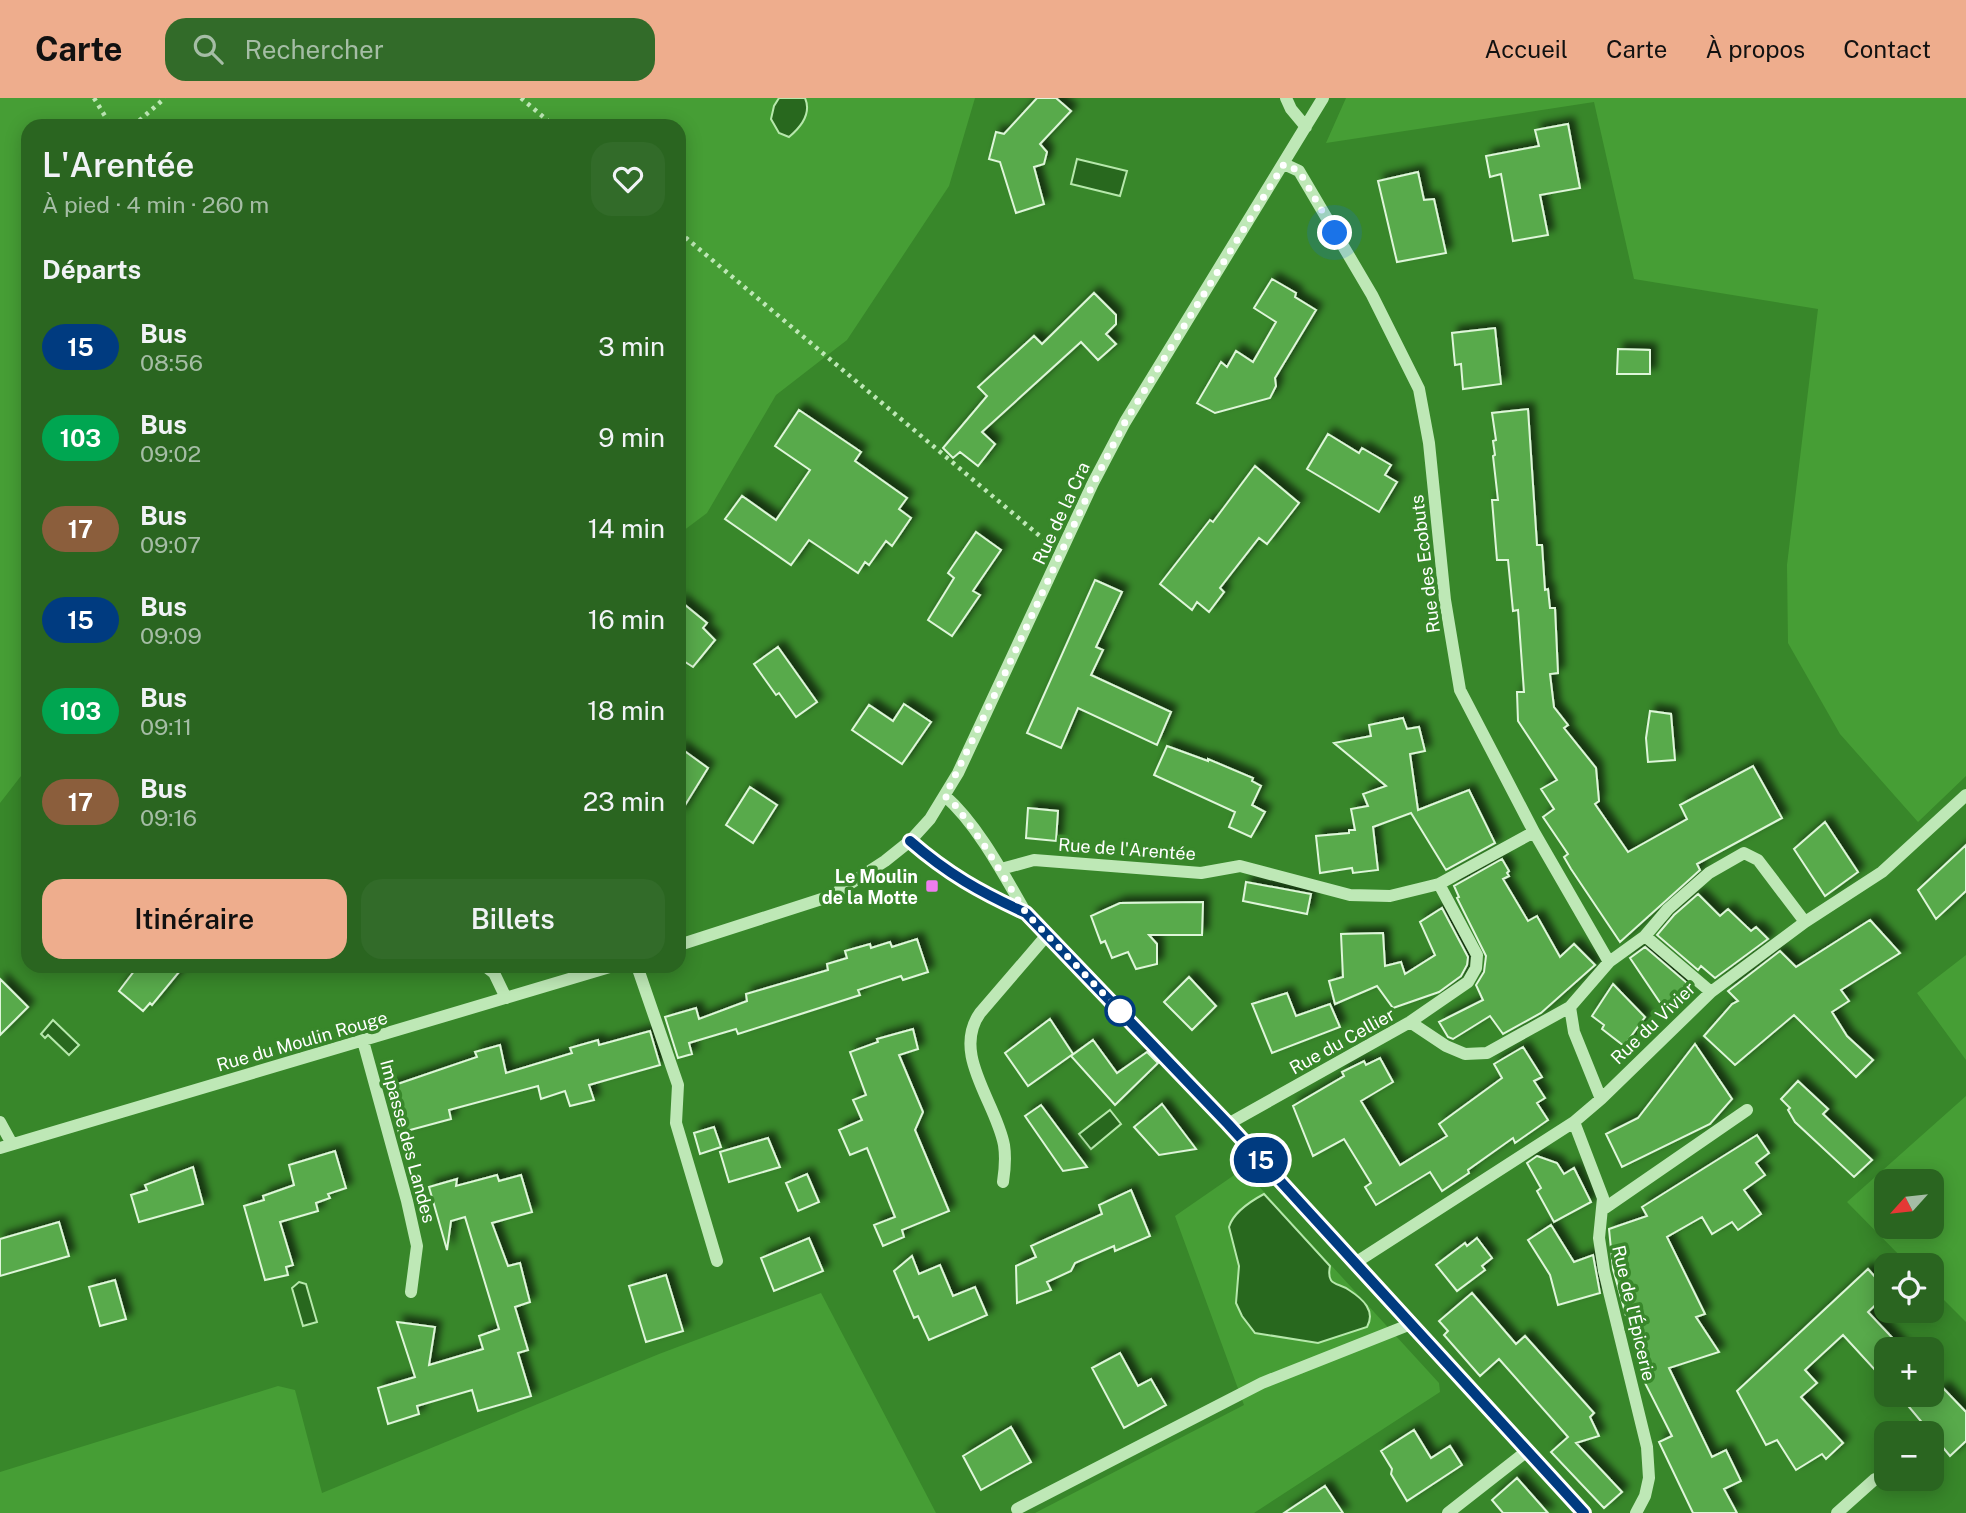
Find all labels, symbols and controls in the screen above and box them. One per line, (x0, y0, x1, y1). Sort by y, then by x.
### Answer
search box (165, 18, 655, 81)
text: Carte (35, 30, 123, 68)
icon: search (189, 30, 227, 68)
text: Rechercher (245, 34, 384, 65)
text: Accueil (1485, 35, 1568, 63)
text: Carte (1606, 35, 1667, 63)
text: À propos (1705, 35, 1805, 63)
text: Contact (1843, 35, 1931, 63)
button: heart (591, 142, 665, 216)
text: L'Arentée (42, 146, 194, 184)
text: À pied · 4 min · 260 m (42, 191, 269, 218)
your location (1317, 215, 1352, 250)
text: Départs (42, 254, 141, 285)
text: Bus (140, 318, 187, 349)
text: 3 min (598, 331, 665, 362)
text: 15 (67, 333, 94, 361)
text: 08:56 (140, 349, 203, 376)
text: Bus (140, 409, 187, 440)
text: 9 min (598, 422, 665, 453)
text: 103 (60, 424, 101, 452)
text: 09:02 (140, 440, 201, 467)
street label: Rue de la Cra (1028, 458, 1094, 568)
street label: Rue des Ecobuts (1406, 494, 1444, 634)
text: Bus (140, 500, 187, 531)
text: 14 min (588, 513, 665, 544)
text: 17 (68, 515, 93, 543)
text: 09:07 (140, 531, 201, 558)
text: Bus (140, 591, 187, 622)
text: 16 min (588, 604, 665, 635)
text: 15 (67, 606, 94, 634)
text: 09:09 (140, 622, 202, 649)
text: Bus (140, 682, 187, 713)
text: 18 min (587, 695, 665, 726)
text: 103 (60, 697, 101, 725)
text: 09:11 (140, 713, 192, 740)
text: Bus (140, 773, 187, 804)
text: 23 min (583, 786, 665, 817)
text: 17 (68, 788, 93, 816)
text: 09:16 (140, 804, 197, 831)
street label: Rue de l'Arentée (1057, 834, 1197, 864)
place label: Le Moulin de la Motte (822, 866, 918, 908)
marker: Le Moulin de la Motte (924, 878, 940, 894)
button: Itinéraire (42, 879, 347, 959)
button: Billets (361, 879, 665, 959)
street label: Rue du Vivier (1606, 978, 1700, 1068)
unlabelled marker (1105, 996, 1135, 1026)
street label: Rue du Cellier (1286, 1003, 1398, 1079)
street label: Rue du Moulin Rouge (214, 1007, 390, 1075)
street label: Impasse des Landes (376, 1057, 440, 1225)
line badge: 15 (1230, 1137, 1292, 1183)
text: 15 (1248, 1146, 1274, 1174)
north arrow (1874, 1169, 1944, 1239)
map controls (1874, 1169, 1944, 1491)
street label: Rue de l'Épicerie (1608, 1243, 1661, 1383)
button: locate (1874, 1253, 1944, 1323)
button: + (1874, 1337, 1944, 1407)
button: − (1874, 1421, 1944, 1491)

